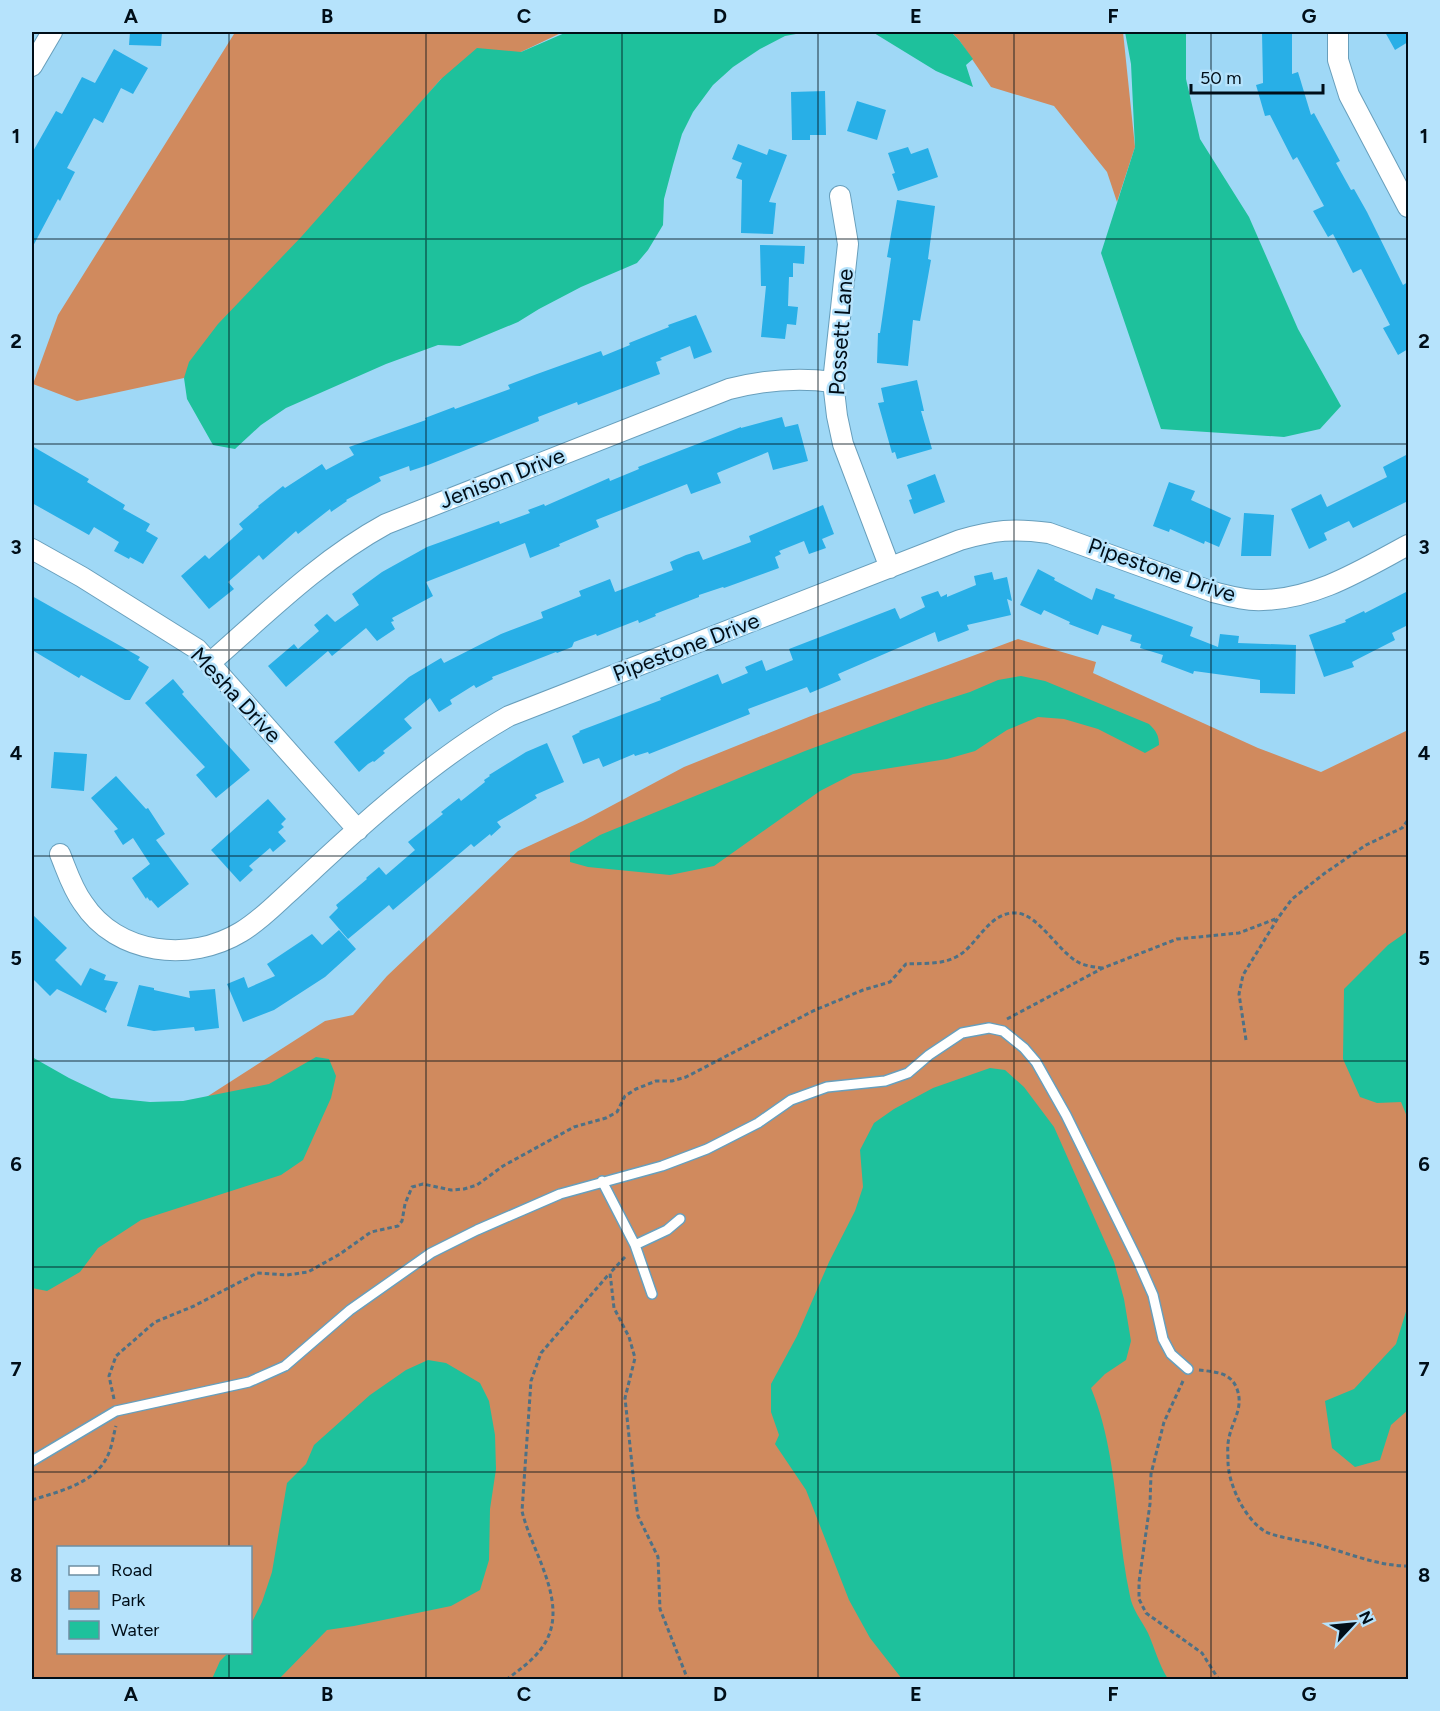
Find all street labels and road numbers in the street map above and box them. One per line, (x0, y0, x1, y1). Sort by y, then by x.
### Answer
street label: Possett Lane (823, 268, 859, 396)
street label: Jenison Drive (435, 442, 569, 514)
street label: Pipestone Drive (1084, 532, 1240, 608)
street label: Pipestone Drive (609, 607, 763, 687)
street label: Mesha Drive (185, 642, 287, 748)

